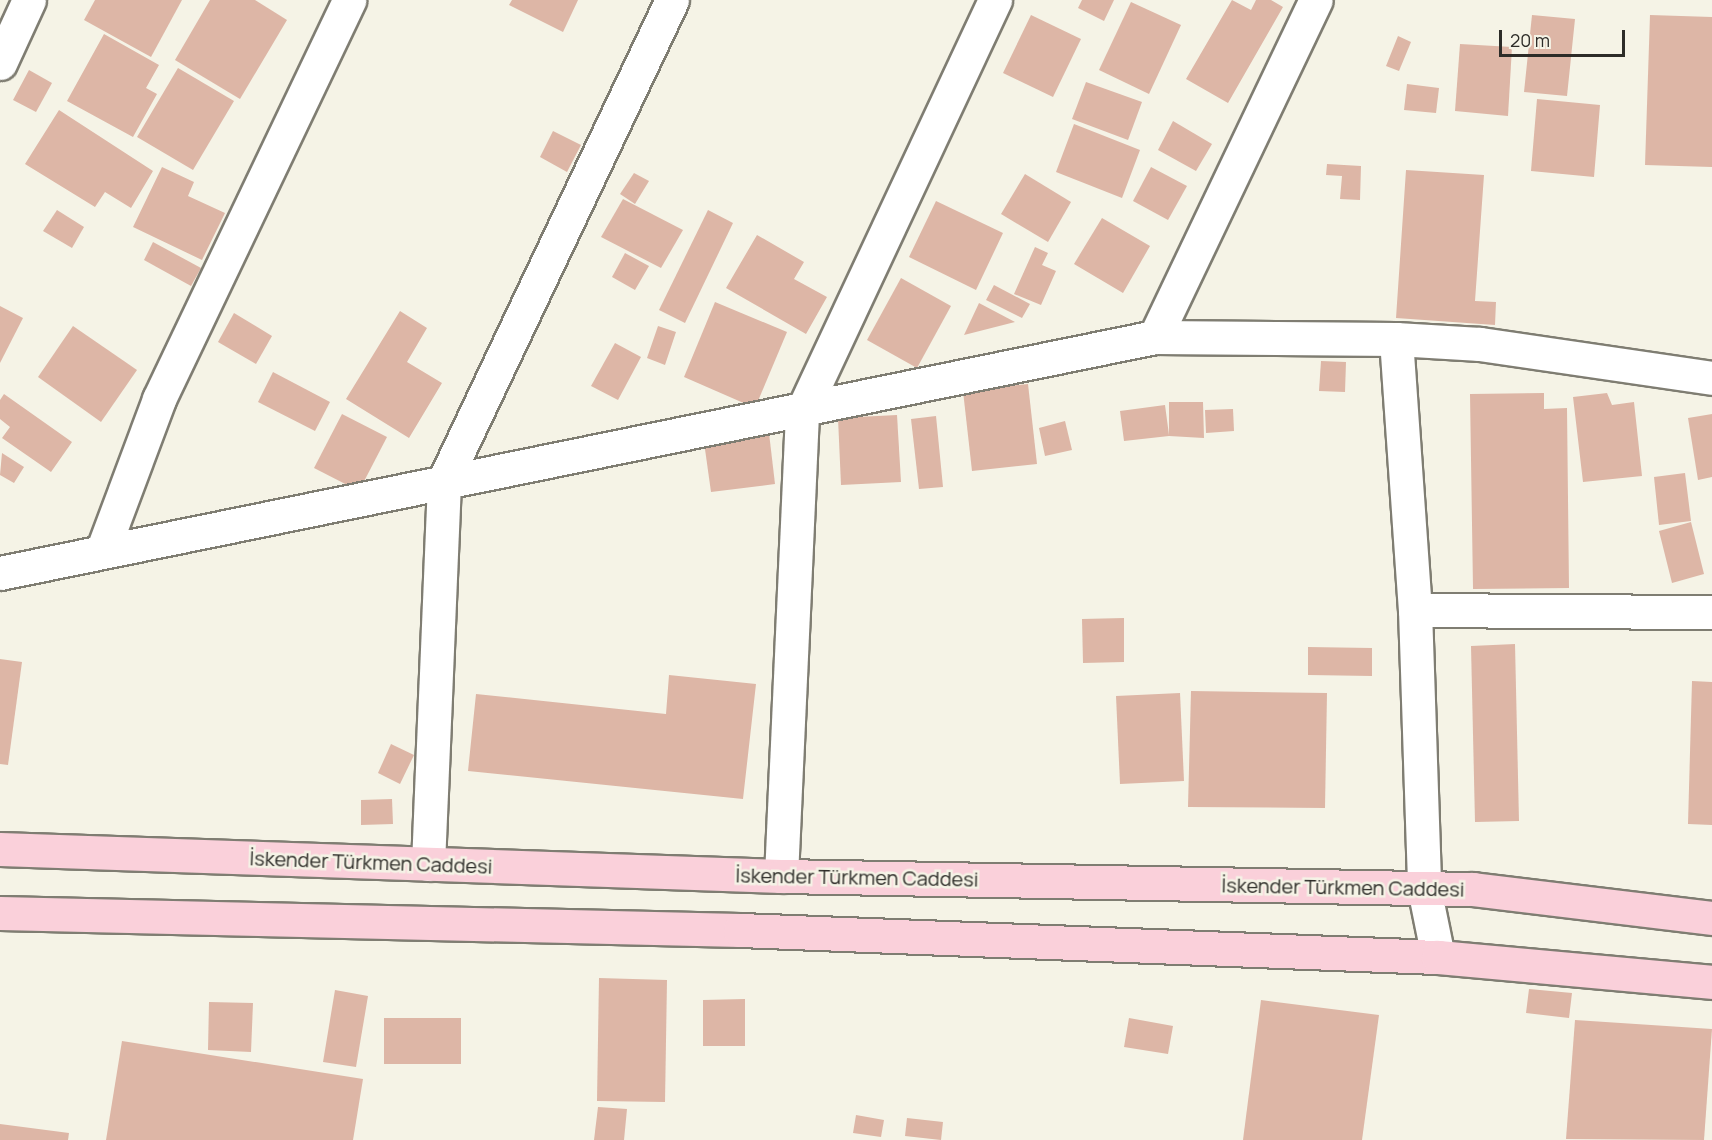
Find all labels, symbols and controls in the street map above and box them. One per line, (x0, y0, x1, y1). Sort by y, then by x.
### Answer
scale bar (1502, 18, 1628, 56)
text: 20 m (1510, 28, 1550, 52)
street label: İskender Türkmen Caddesi (249, 846, 493, 878)
street label: İskender Türkmen Caddesi (735, 863, 979, 891)
street label: İskender Türkmen Caddesi (1221, 873, 1465, 901)

